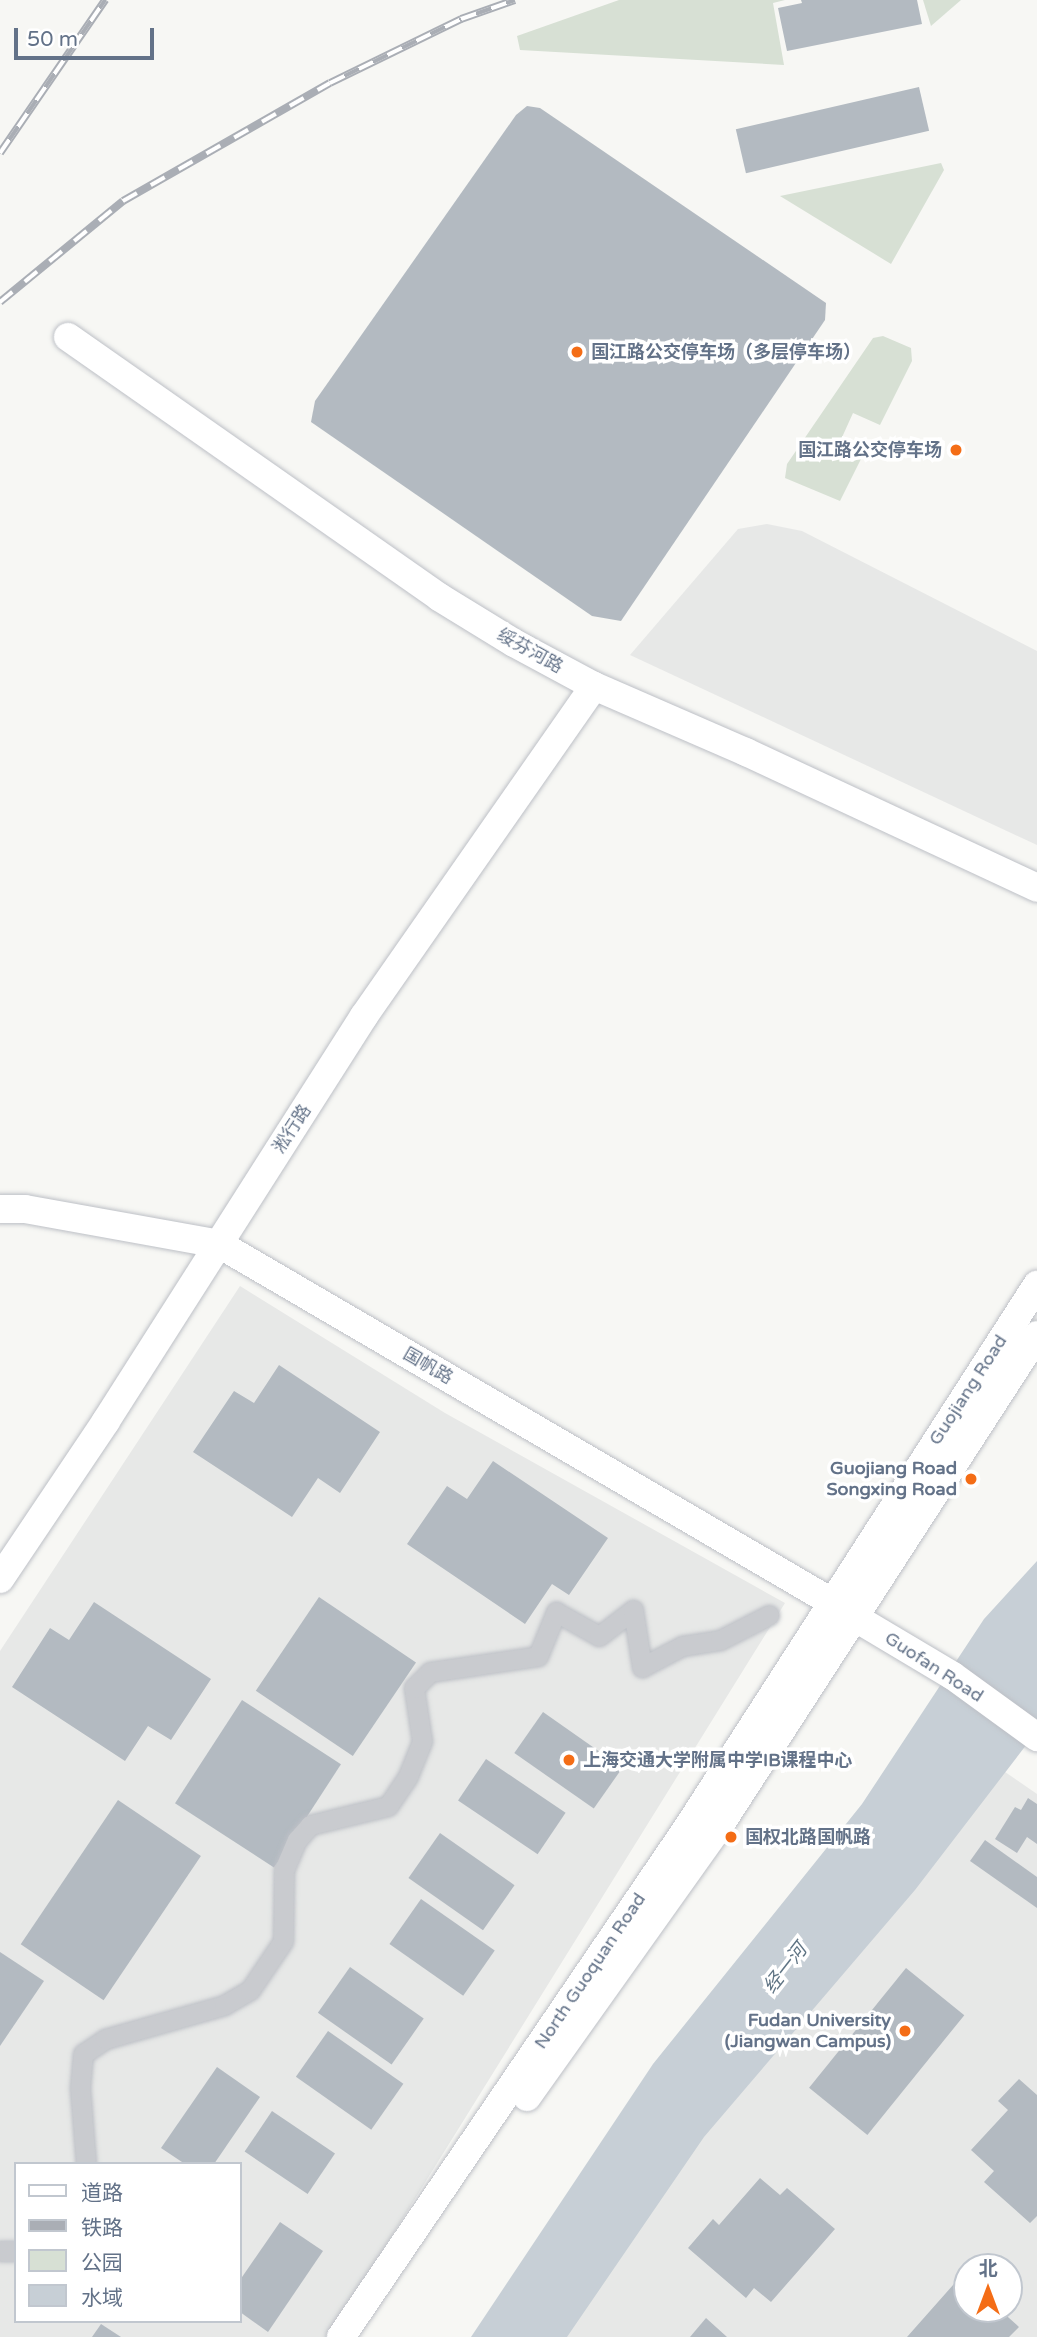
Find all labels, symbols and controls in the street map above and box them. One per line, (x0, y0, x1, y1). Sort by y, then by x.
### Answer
scale bar (18, 14, 158, 58)
text: 50 m (27, 27, 78, 52)
place label: 国江路公交停车场（多层停车场） (591, 341, 861, 363)
marker: 国江路公交停车场（多层停车场） (569, 344, 585, 360)
place label: 国江路公交停车场 (798, 439, 942, 461)
marker: 国江路公交停车场 (948, 442, 964, 458)
street label: 绥芬河路 (493, 624, 567, 678)
street label: 淞行路 (268, 1100, 316, 1158)
street label: Guojiang Road (924, 1331, 1012, 1449)
street label: 国帆路 (399, 1343, 457, 1389)
place label: Guojiang Road Songxing Road (826, 1458, 957, 1500)
marker: Guojiang Road Songxing Road (963, 1471, 979, 1487)
street label: Guofan Road (881, 1627, 987, 1707)
place label: 上海交通大学附属中学IB课程中心 (583, 1749, 853, 1771)
marker: 上海交通大学附属中学IB课程中心 (561, 1752, 577, 1768)
place label: 国权北路国帆路 (745, 1826, 871, 1848)
marker: 国权北路国帆路 (723, 1829, 739, 1845)
street label: North Guoquan Road (530, 1889, 650, 2053)
water label: 经一河 (759, 1940, 813, 1998)
place label: Fudan University (Jiangwan Campus) (725, 2010, 891, 2052)
marker: Fudan University (Jiangwan Campus) (897, 2023, 913, 2039)
legend (14, 2162, 242, 2323)
text: 道路 (81, 2181, 123, 2206)
text: 铁路 (81, 2216, 123, 2241)
text: 公园 (81, 2251, 123, 2276)
north arrow (953, 2253, 1023, 2323)
text: 北 (978, 2258, 998, 2280)
text: 水域 (81, 2286, 123, 2311)

